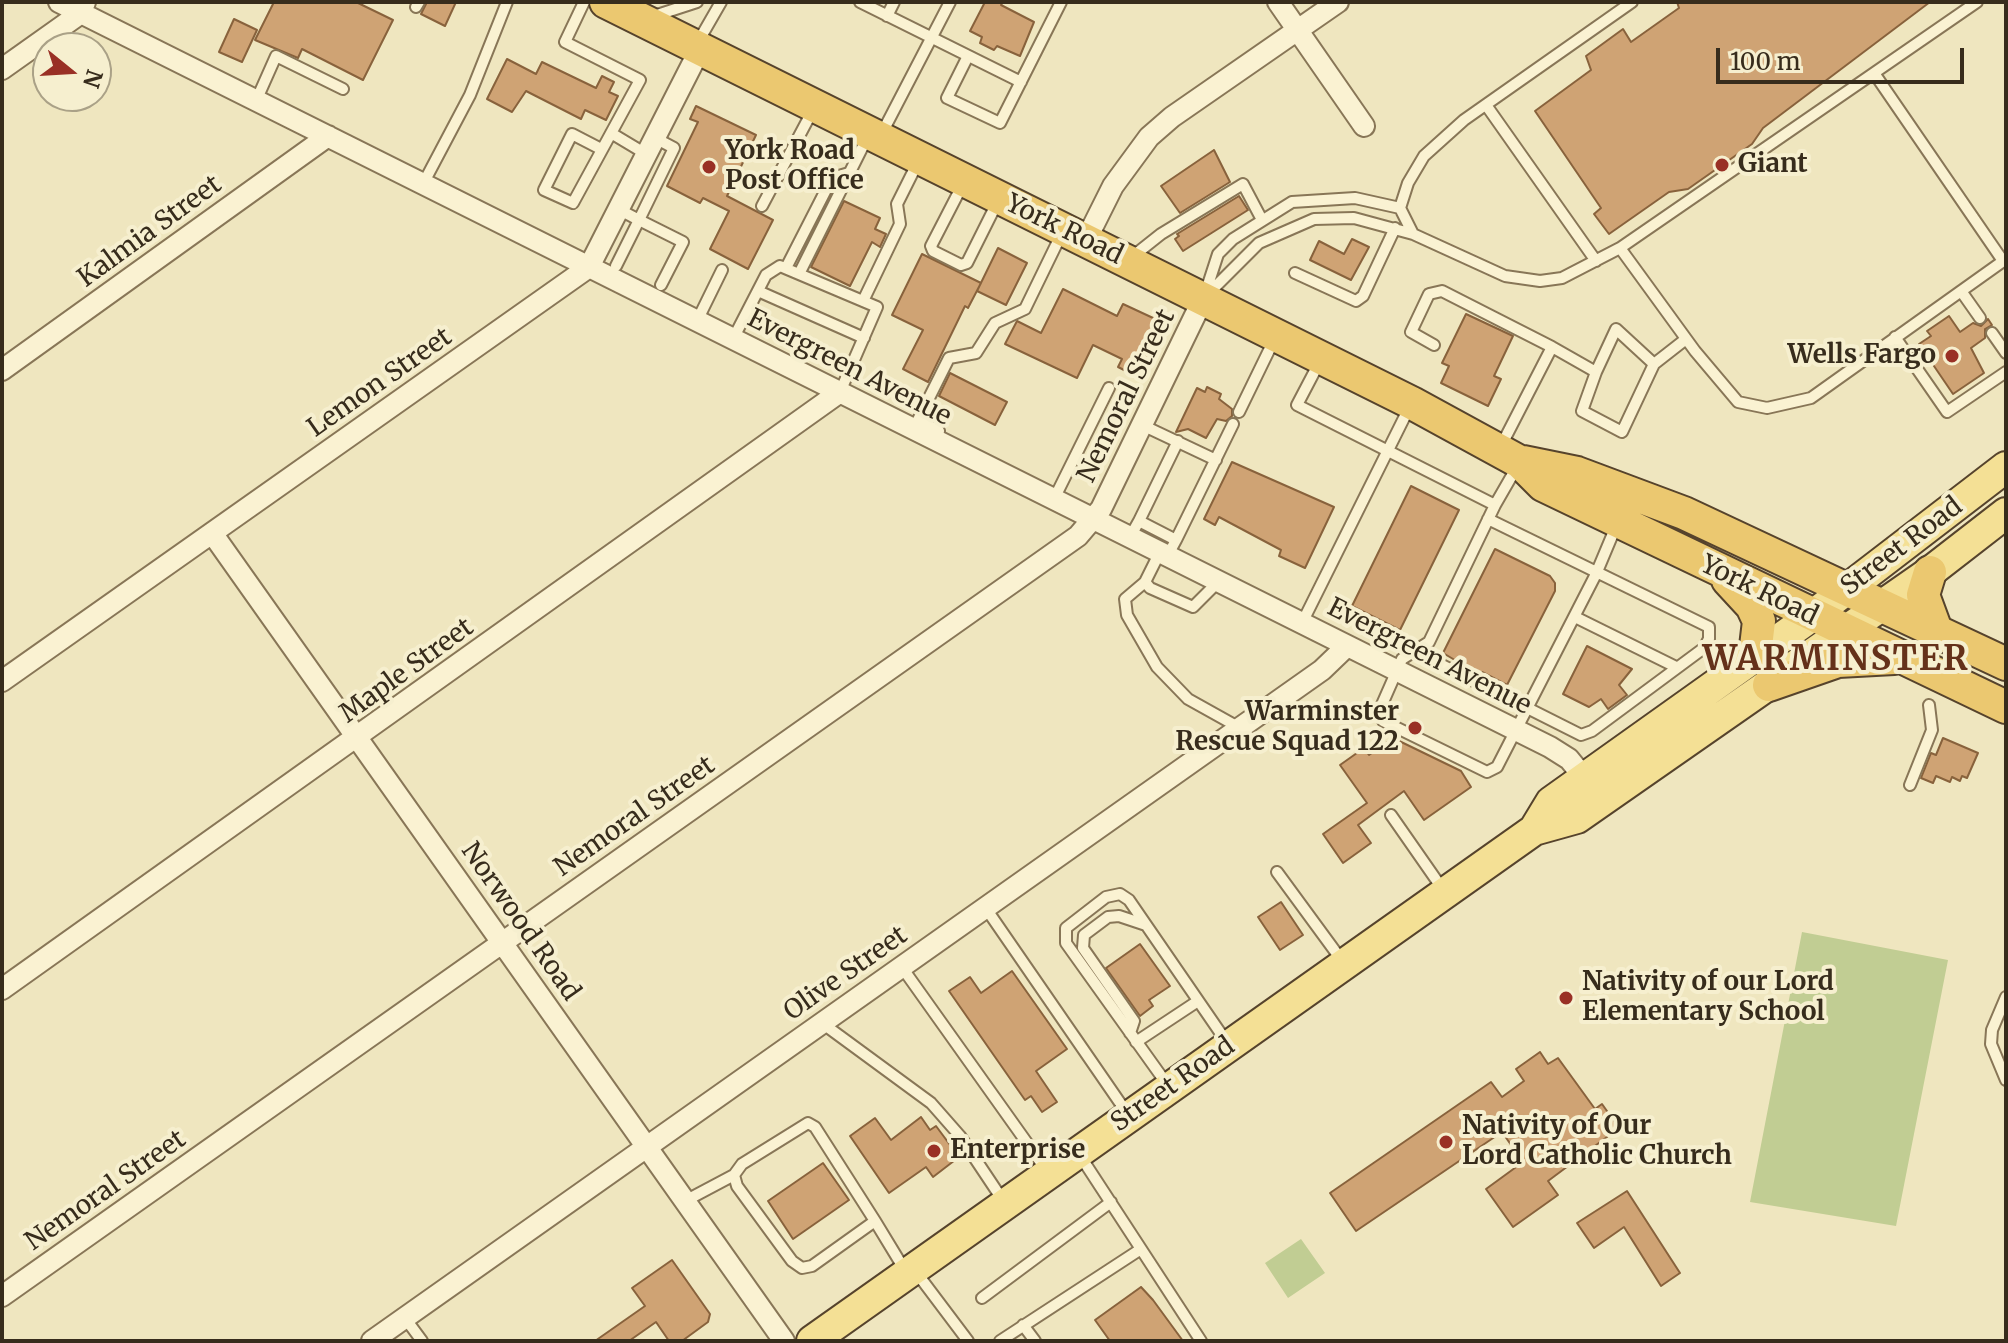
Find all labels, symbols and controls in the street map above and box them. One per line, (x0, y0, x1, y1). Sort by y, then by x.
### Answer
north arrow (32, 32, 112, 112)
scale bar (1720, 32, 1968, 82)
text: 100 m (1730, 46, 1800, 77)
text: N (77, 66, 109, 91)
place label: York Road Post Office (725, 136, 864, 198)
place label: Giant (1738, 149, 1808, 181)
marker: Giant (1713, 156, 1731, 174)
marker: York Road Post Office (700, 158, 718, 176)
street label: Kalmia Street (72, 170, 228, 294)
street label: York Road (1000, 188, 1128, 272)
street label: Evergreen Avenue (742, 303, 956, 433)
street label: Nemoral Street (1072, 304, 1182, 488)
street label: Lemon Street (302, 322, 458, 444)
place label: Wells Fargo (1788, 340, 1936, 372)
marker: Wells Fargo (1943, 347, 1961, 365)
street label: Street Road (1835, 491, 1969, 603)
street label: York Road (1695, 549, 1823, 633)
street label: Evergreen Avenue (1322, 592, 1536, 722)
street label: Maple Street (334, 612, 480, 730)
district label: WARMINSTER (1702, 640, 1970, 680)
place label: Warminster Rescue Squad 122 (1175, 697, 1399, 758)
marker: Warminster Rescue Squad 122 (1406, 719, 1424, 737)
street label: Nemoral Street (549, 750, 721, 884)
street label: Norwood Road (454, 837, 586, 1007)
street label: Olive Street (778, 920, 914, 1028)
place label: Nativity of our Lord Elementary School (1582, 967, 1834, 1028)
marker: Nativity of our Lord Elementary School (1557, 989, 1575, 1007)
street label: Street Road (1105, 1031, 1241, 1139)
place label: Nativity of Our Lord Catholic Church (1462, 1111, 1732, 1172)
street label: Nemoral Street (20, 1124, 192, 1258)
marker: Nativity of Our Lord Catholic Church (1437, 1133, 1455, 1151)
place label: Enterprise (950, 1135, 1085, 1167)
marker: Enterprise (925, 1142, 943, 1160)

